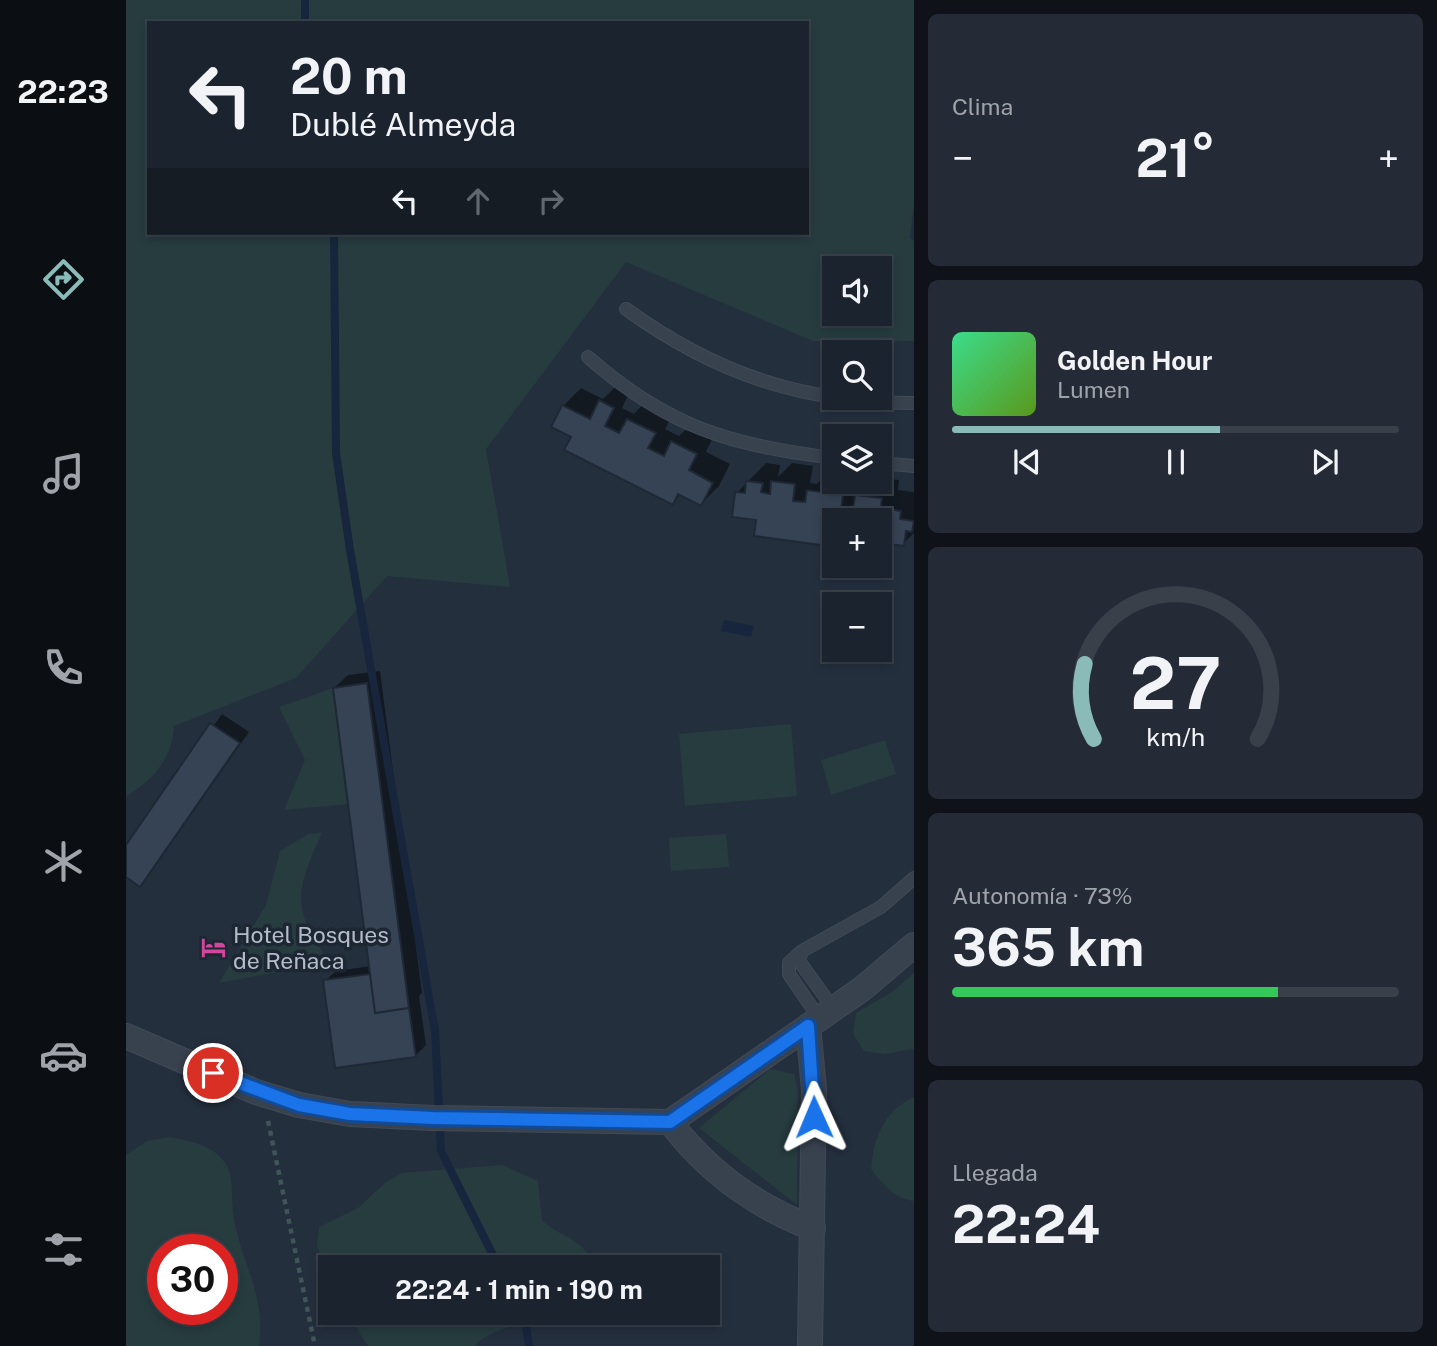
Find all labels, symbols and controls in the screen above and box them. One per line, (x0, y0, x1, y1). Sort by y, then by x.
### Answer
text: 20 m (290, 47, 408, 105)
icon: left (175, 49, 266, 140)
text: 22:23 (17, 73, 109, 110)
text: Clima (952, 93, 1013, 120)
text: Dublé Almeyda (290, 106, 516, 143)
text: 21° (1136, 128, 1215, 189)
text: − (952, 136, 973, 181)
text: + (1378, 136, 1399, 181)
icon: left (386, 182, 424, 220)
icon: ahead (459, 182, 497, 220)
icon: right (532, 182, 570, 220)
icon: directions (39, 255, 88, 304)
map controls (822, 256, 892, 662)
button: sound (822, 256, 892, 326)
button: search (822, 340, 892, 410)
text: Golden Hour (1057, 345, 1212, 376)
text: Lumen (1057, 376, 1130, 403)
button: layers (822, 424, 892, 494)
icon: previous (1008, 443, 1046, 481)
icon: pause (1157, 443, 1195, 481)
icon: next (1306, 443, 1344, 481)
icon: music (39, 449, 88, 498)
button: + (822, 508, 892, 578)
button: − (822, 592, 892, 662)
text: 27 (1130, 640, 1221, 725)
icon: phone (39, 643, 88, 692)
text: km/h (1146, 722, 1205, 752)
icon: climate (39, 837, 88, 886)
text: Autonomía · 73% (952, 882, 1133, 909)
text: 365 km (952, 917, 1144, 978)
place label: Hotel Bosques de Reñaca (233, 921, 389, 974)
hotel icon: Hotel Bosques de Reñaca (199, 933, 227, 961)
icon: car (39, 1031, 88, 1080)
pin (183, 1043, 243, 1103)
icon: arrive (194, 1054, 232, 1092)
position arrow (777, 1080, 851, 1154)
text: Llegada (952, 1159, 1038, 1186)
text: 22:24 (952, 1194, 1100, 1255)
icon: filters (39, 1225, 88, 1274)
speed limit sign: 30 (147, 1234, 238, 1325)
text: 22:24 · 1 min · 190 m (395, 1274, 643, 1305)

